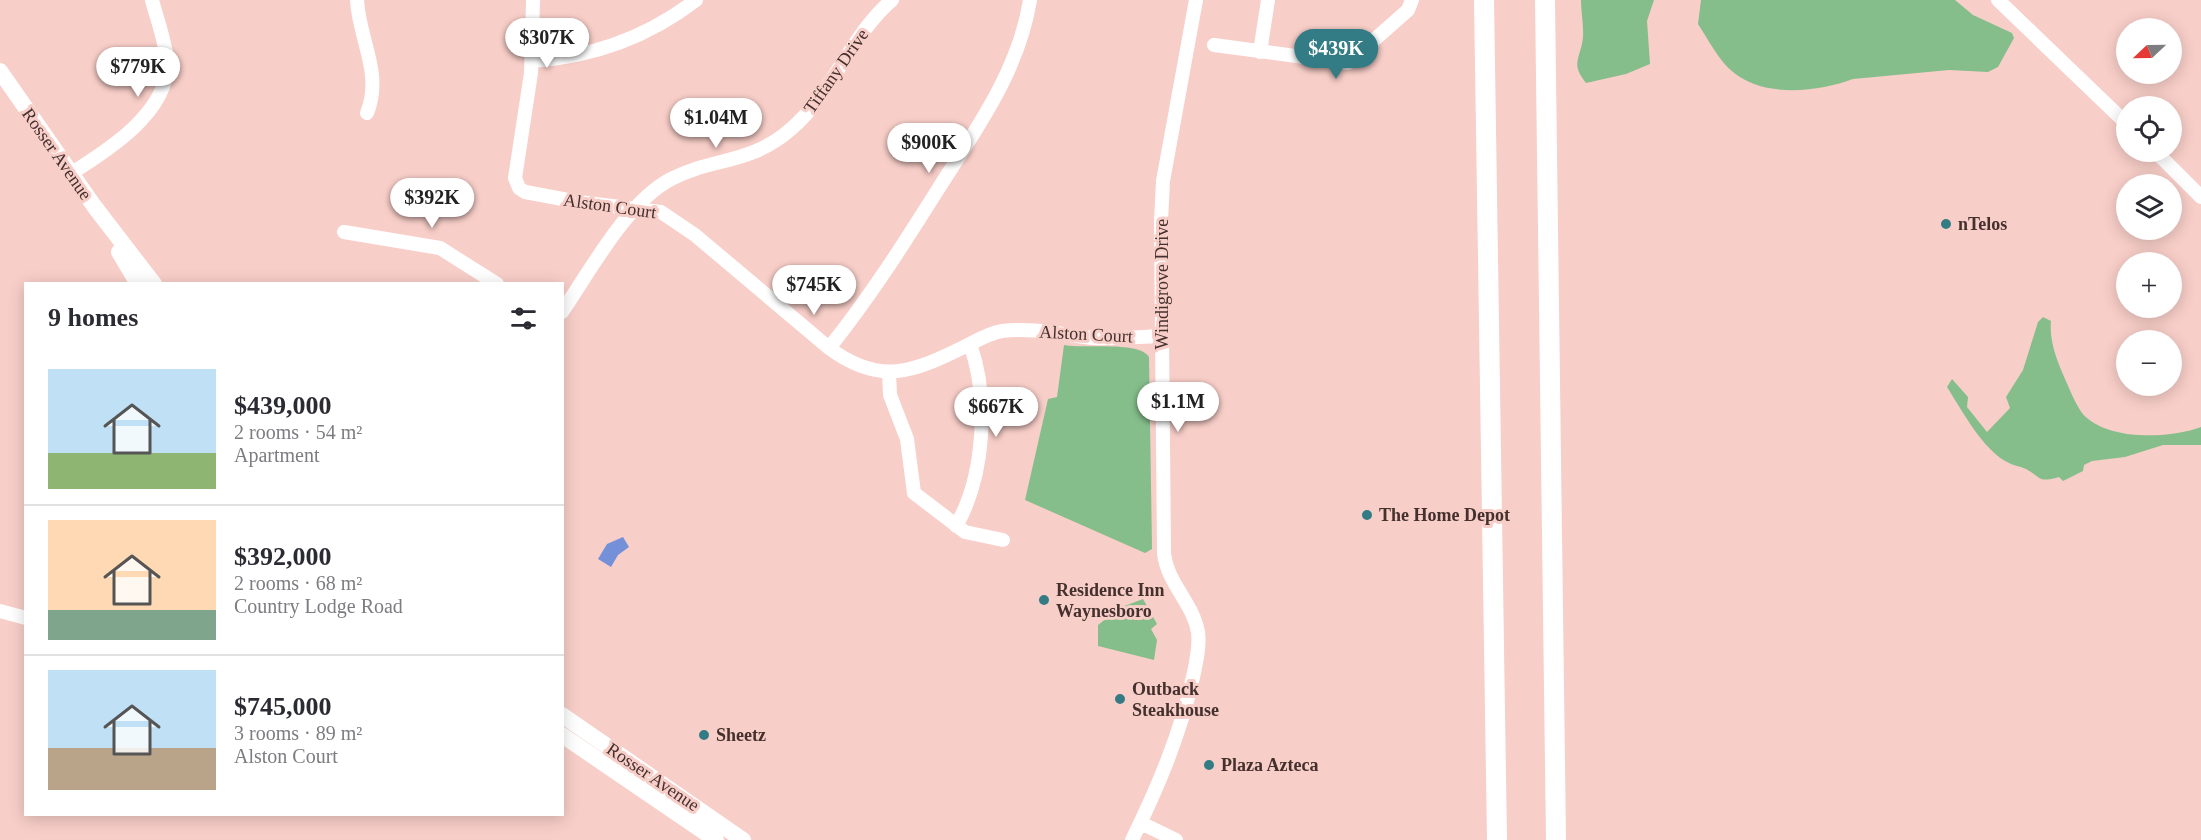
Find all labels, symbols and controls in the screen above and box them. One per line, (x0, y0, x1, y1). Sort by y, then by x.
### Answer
pin: $307K (505, 18, 589, 69)
north arrow (2116, 18, 2182, 84)
map controls (2116, 18, 2182, 396)
street label: Tiffany Drive (800, 25, 872, 117)
text: $307K (519, 26, 575, 48)
pin: $439K (1294, 29, 1378, 80)
text: $439K (1308, 37, 1364, 59)
pin: $779K (96, 47, 180, 98)
text: $779K (110, 55, 166, 77)
button: locate (2116, 96, 2182, 162)
pin: $1.04M (667, 98, 765, 149)
street label: Rosser Avenue (18, 104, 96, 204)
text: $1.04M (684, 106, 748, 128)
pin: $900K (887, 123, 971, 174)
text: $900K (901, 131, 957, 153)
button: layers (2116, 174, 2182, 240)
pin: $392K (390, 178, 474, 229)
text: $392K (404, 186, 460, 208)
street label: Alston Court (562, 190, 658, 222)
place label: nTelos (1958, 214, 2007, 234)
marker: nTelos (1939, 217, 1953, 231)
street label: Windigrove Drive (1152, 219, 1172, 349)
button: + (2116, 252, 2182, 318)
pin: $745K (772, 265, 856, 316)
text: $745K (786, 273, 842, 295)
icon: filters (507, 302, 540, 335)
text: 9 homes (48, 303, 138, 332)
street label: Alston Court (1039, 322, 1133, 346)
button: − (2116, 330, 2182, 396)
pin: $1.1M (1136, 382, 1220, 433)
pin: $667K (954, 387, 1038, 438)
text: $1.1M (1151, 390, 1205, 412)
text: $439,000 (234, 391, 332, 420)
icon: home (96, 393, 168, 465)
text: $667K (968, 395, 1024, 417)
text: 2 rooms · 54 m² (234, 421, 362, 443)
text: Apartment (234, 444, 320, 466)
place label: The Home Depot (1379, 505, 1510, 525)
marker: The Home Depot (1360, 508, 1374, 522)
text: $392,000 (234, 542, 332, 571)
icon: home (96, 544, 168, 616)
text: 2 rooms · 68 m² (234, 572, 362, 594)
place label: Residence Inn Waynesboro (1056, 580, 1165, 621)
marker: Residence Inn Waynesboro (1037, 593, 1051, 607)
text: Country Lodge Road (234, 595, 403, 617)
place label: Outback Steakhouse (1132, 679, 1219, 720)
text: $745,000 (234, 692, 332, 721)
marker: Outback Steakhouse (1113, 692, 1127, 706)
icon: home (96, 694, 168, 766)
text: 3 rooms · 89 m² (234, 722, 362, 744)
place label: Sheetz (716, 725, 766, 745)
marker: Sheetz (697, 728, 711, 742)
street label: Rosser Avenue (603, 739, 703, 815)
text: Alston Court (234, 745, 338, 767)
place label: Plaza Azteca (1221, 755, 1318, 775)
marker: Plaza Azteca (1202, 758, 1216, 772)

